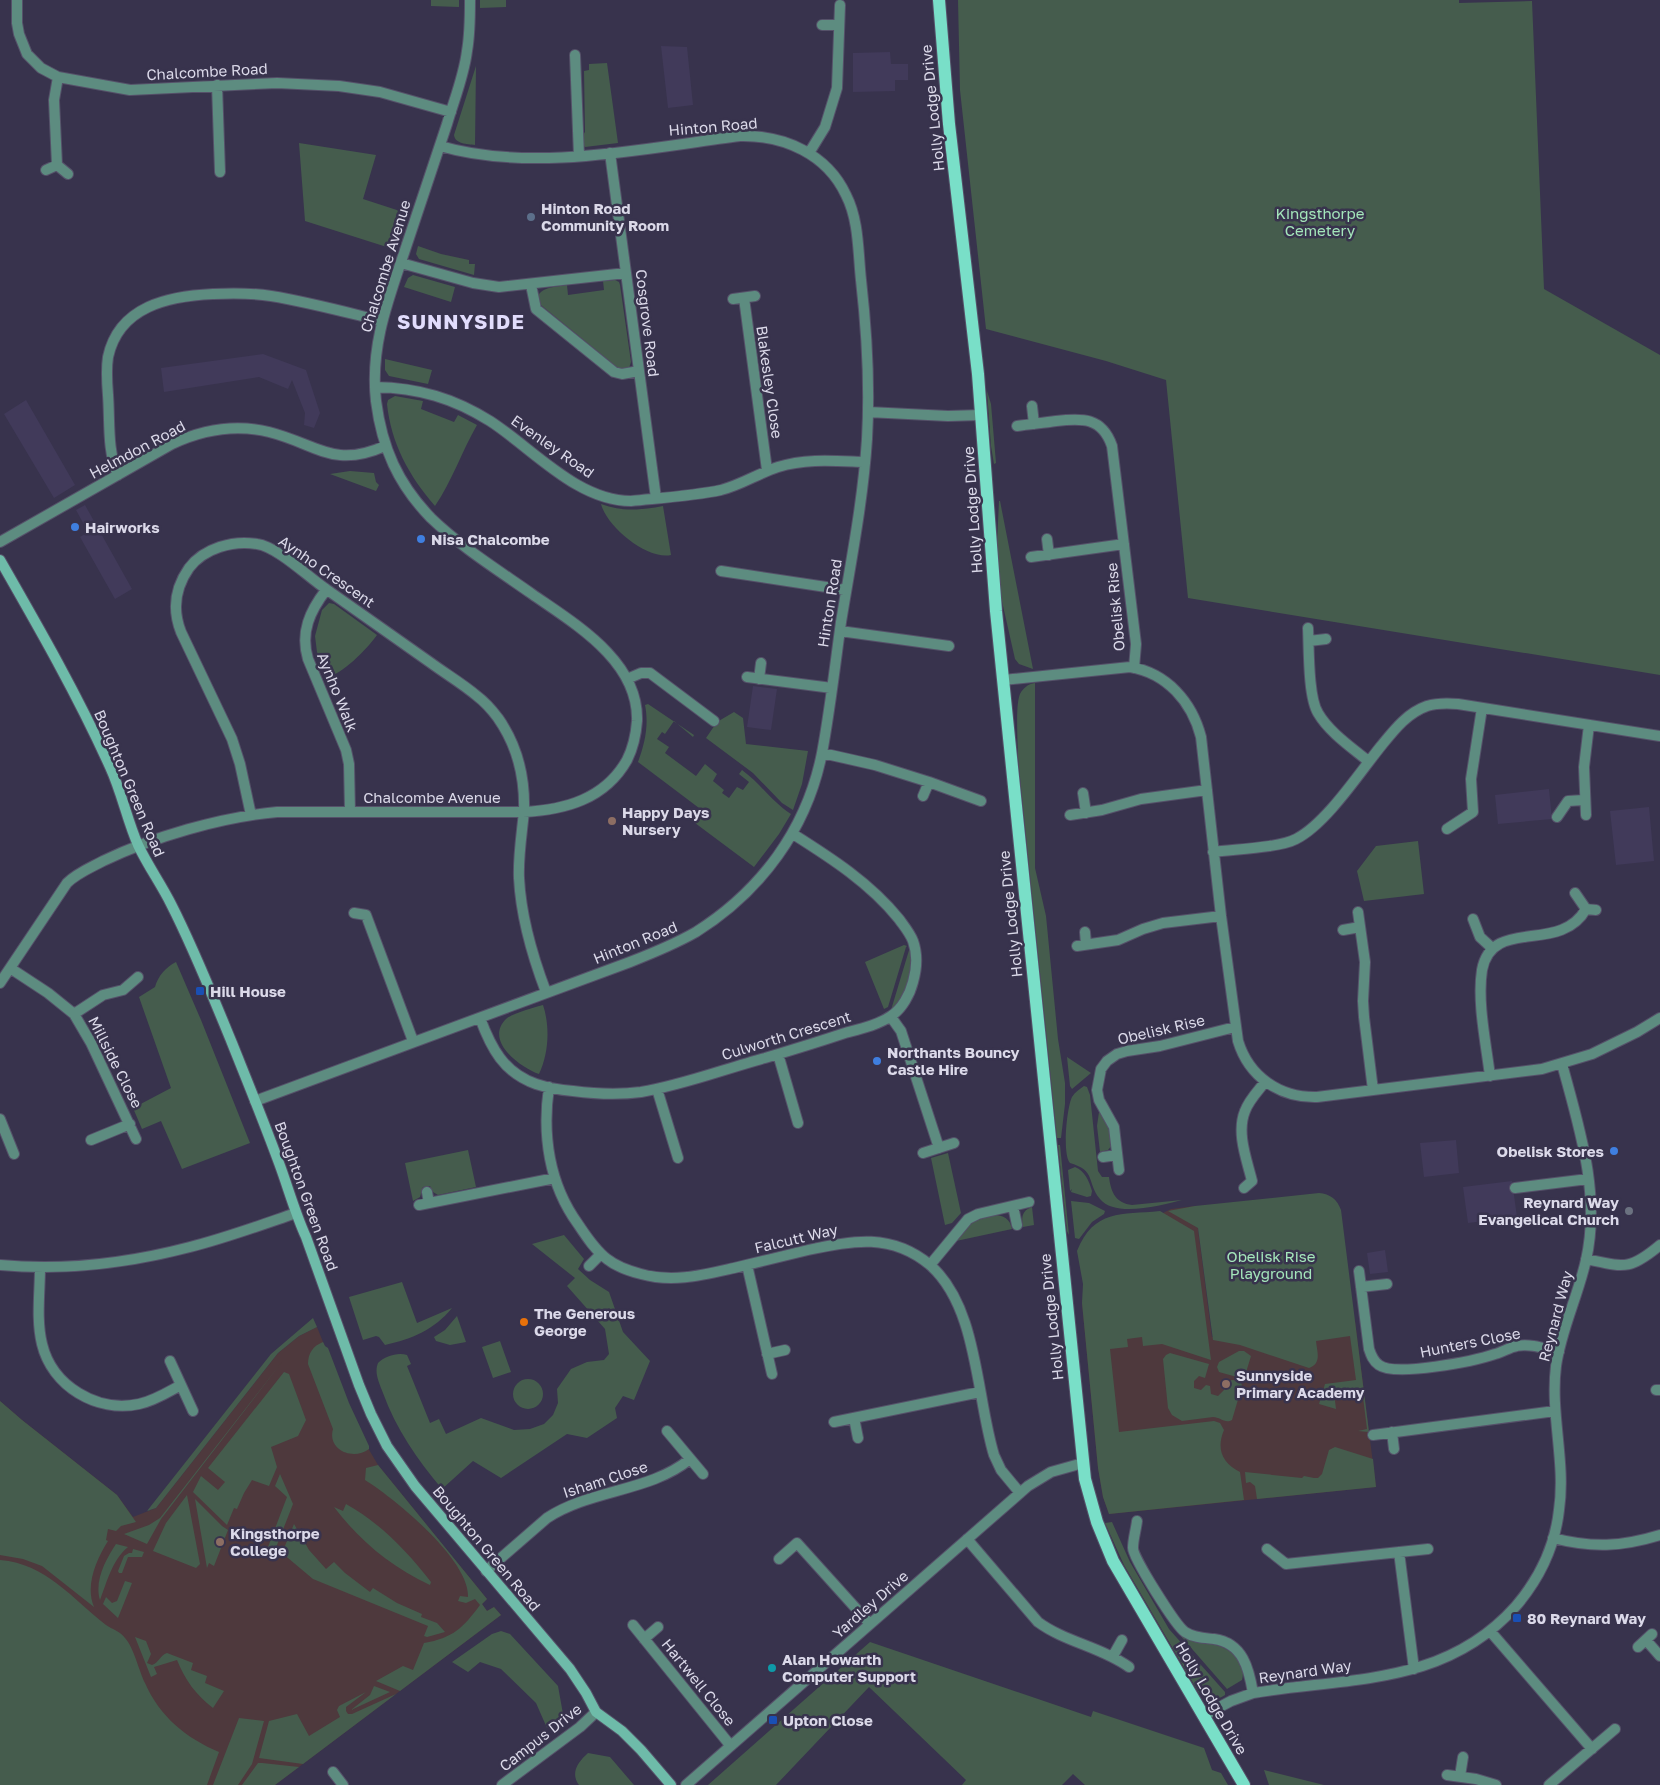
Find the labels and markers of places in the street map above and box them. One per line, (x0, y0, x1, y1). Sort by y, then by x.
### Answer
place label: Hinton Road Community Room (541, 199, 669, 234)
marker: Hinton Road Community Room (525, 211, 537, 223)
place label: Hairworks (85, 518, 160, 536)
marker: Hairworks (69, 521, 81, 533)
place label: Nisa Chalcombe (431, 530, 550, 548)
marker: Nisa Chalcombe (415, 533, 427, 545)
place label: Happy Days Nursery (622, 803, 709, 838)
marker: Happy Days Nursery (606, 815, 618, 827)
place label: Hill House (210, 982, 286, 1000)
marker: Hill House (194, 985, 206, 997)
place label: Northants Bouncy Castle Hire (887, 1043, 1020, 1078)
marker: Northants Bouncy Castle Hire (871, 1055, 883, 1067)
place label: Obelisk Stores (1497, 1142, 1604, 1160)
marker: Obelisk Stores (1608, 1145, 1620, 1157)
place label: Reynard Way Evangelical Church (1478, 1193, 1619, 1228)
marker: Reynard Way Evangelical Church (1623, 1205, 1635, 1217)
place label: The Generous George (534, 1304, 635, 1339)
marker: The Generous George (518, 1316, 530, 1328)
place label: Sunnyside Primary Academy (1236, 1366, 1365, 1401)
marker: Sunnyside Primary Academy (1220, 1378, 1232, 1390)
place label: Kingsthorpe College (230, 1524, 320, 1559)
marker: Kingsthorpe College (214, 1536, 226, 1548)
place label: 80 Reynard Way (1527, 1609, 1646, 1627)
marker: 80 Reynard Way (1511, 1612, 1523, 1624)
place label: Alan Howarth Computer Support (782, 1650, 916, 1685)
marker: Alan Howarth Computer Support (766, 1662, 778, 1674)
place label: Upton Close (783, 1711, 873, 1729)
marker: Upton Close (767, 1714, 779, 1726)

